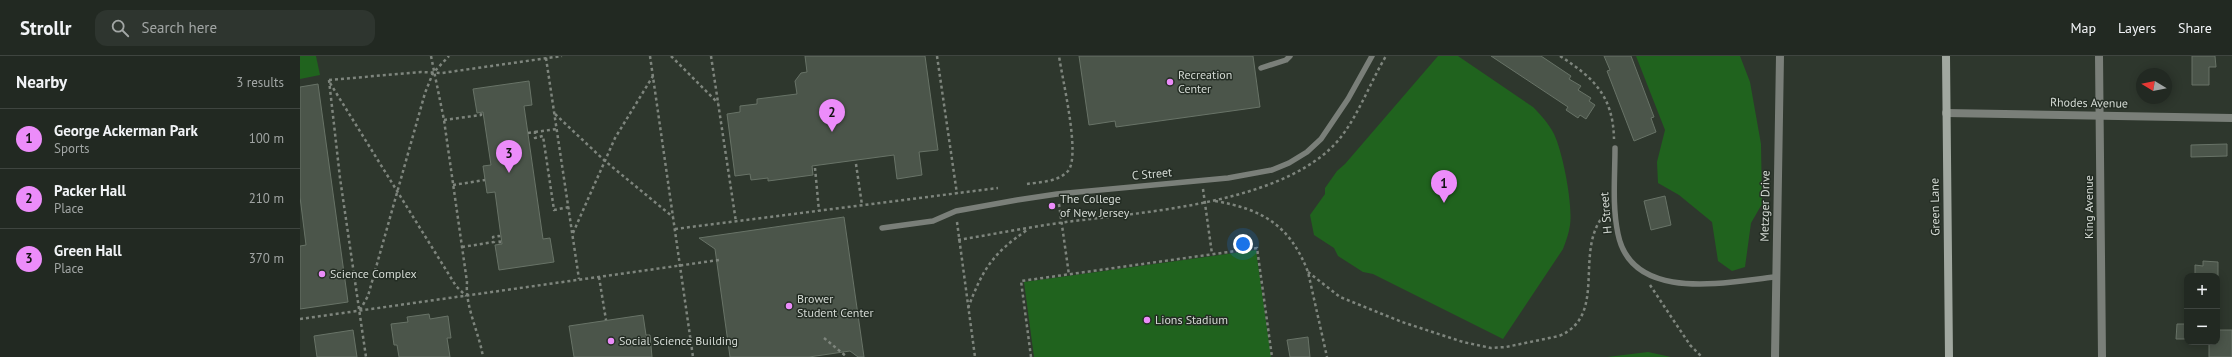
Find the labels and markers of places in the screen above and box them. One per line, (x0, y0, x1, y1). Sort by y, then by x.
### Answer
place label: Recreation Center (1178, 67, 1232, 96)
marker: Recreation Center (1165, 77, 1175, 87)
pin: 2 (819, 99, 845, 132)
pin: 3 (496, 140, 522, 173)
pin: 1 (1431, 170, 1457, 203)
place label: The College of New Jersey (1060, 191, 1130, 220)
marker: The College of New Jersey (1047, 201, 1057, 211)
place label: Science Complex (330, 266, 417, 281)
marker: Science Complex (317, 269, 327, 279)
place label: Brower Student Center (797, 291, 874, 320)
marker: Brower Student Center (784, 301, 794, 311)
place label: Lions Stadium (1155, 312, 1228, 327)
marker: Lions Stadium (1142, 315, 1152, 325)
place label: Social Science Building (619, 333, 738, 348)
marker: Social Science Building (606, 336, 616, 346)

